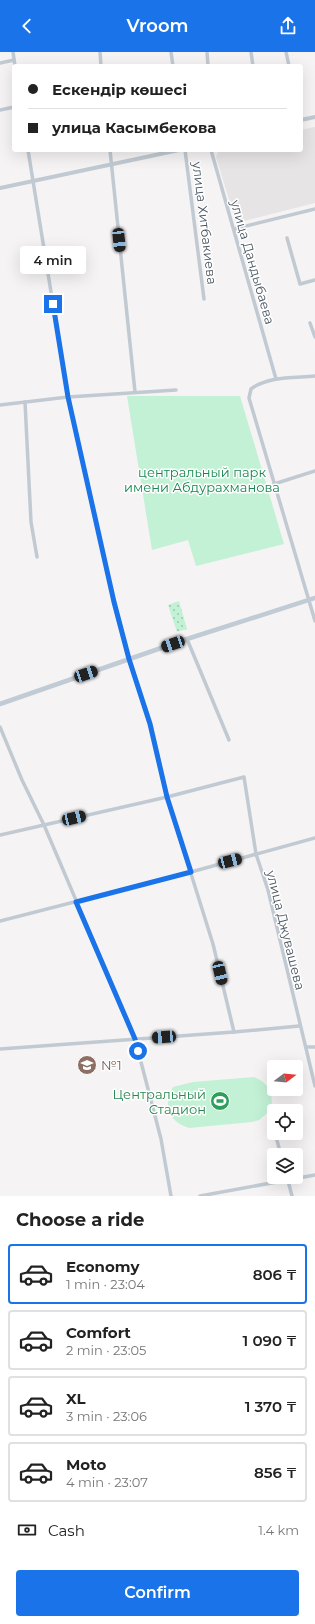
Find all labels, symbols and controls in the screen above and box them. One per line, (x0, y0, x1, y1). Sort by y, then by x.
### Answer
icon: back (16, 15, 38, 37)
text: Vroom (126, 15, 189, 37)
icon: share (277, 15, 299, 37)
text: Ескендір көшесі (52, 80, 187, 99)
text: улица Касымбекова (52, 118, 216, 137)
street label: улица Хитбакиева (189, 160, 220, 285)
street label: улица Дандыбаева (227, 197, 278, 326)
car (112, 227, 126, 253)
callout: 4 min (20, 246, 86, 274)
text: 4 min (34, 252, 72, 268)
route end (44, 295, 62, 313)
park label: центральный парк имени Абдурахманова (124, 464, 280, 495)
car (160, 634, 186, 654)
car (73, 664, 99, 684)
car (61, 809, 87, 827)
car (217, 852, 243, 870)
street label: улица Джувашева (263, 868, 309, 992)
car (211, 960, 229, 986)
car (152, 1030, 176, 1044)
route start (129, 1042, 147, 1060)
school or university icon: №1 (76, 1054, 98, 1076)
place label: №1 (101, 1057, 122, 1073)
north arrow (267, 1060, 303, 1096)
map controls (267, 1060, 303, 1184)
place label: Центральный Стадион (113, 1086, 206, 1117)
sports icon: Центральный Стадион (209, 1090, 231, 1112)
button: locate (267, 1104, 303, 1140)
button: layers (267, 1148, 303, 1184)
text: Choose a ride (16, 1209, 144, 1231)
icon: car (18, 1256, 54, 1292)
text: Economy (66, 1257, 139, 1276)
text: 806 ₸ (253, 1265, 297, 1284)
text: 1 min · 23:04 (66, 1276, 145, 1292)
icon: car (18, 1322, 54, 1358)
text: Comfort (66, 1323, 131, 1342)
text: 1 090 ₸ (243, 1331, 297, 1350)
text: 2 min · 23:05 (66, 1342, 146, 1358)
icon: car (18, 1388, 54, 1424)
text: XL (66, 1389, 85, 1408)
text: 1 370 ₸ (245, 1397, 297, 1416)
text: 3 min · 23:06 (66, 1408, 147, 1424)
icon: car (18, 1454, 54, 1490)
text: Moto (66, 1455, 106, 1474)
text: 856 ₸ (254, 1463, 297, 1482)
text: 4 min · 23:07 (66, 1474, 148, 1490)
icon: cash (16, 1519, 38, 1541)
text: Cash (48, 1521, 85, 1540)
text: 1.4 km (258, 1522, 299, 1538)
button: Confirm (16, 1570, 299, 1616)

